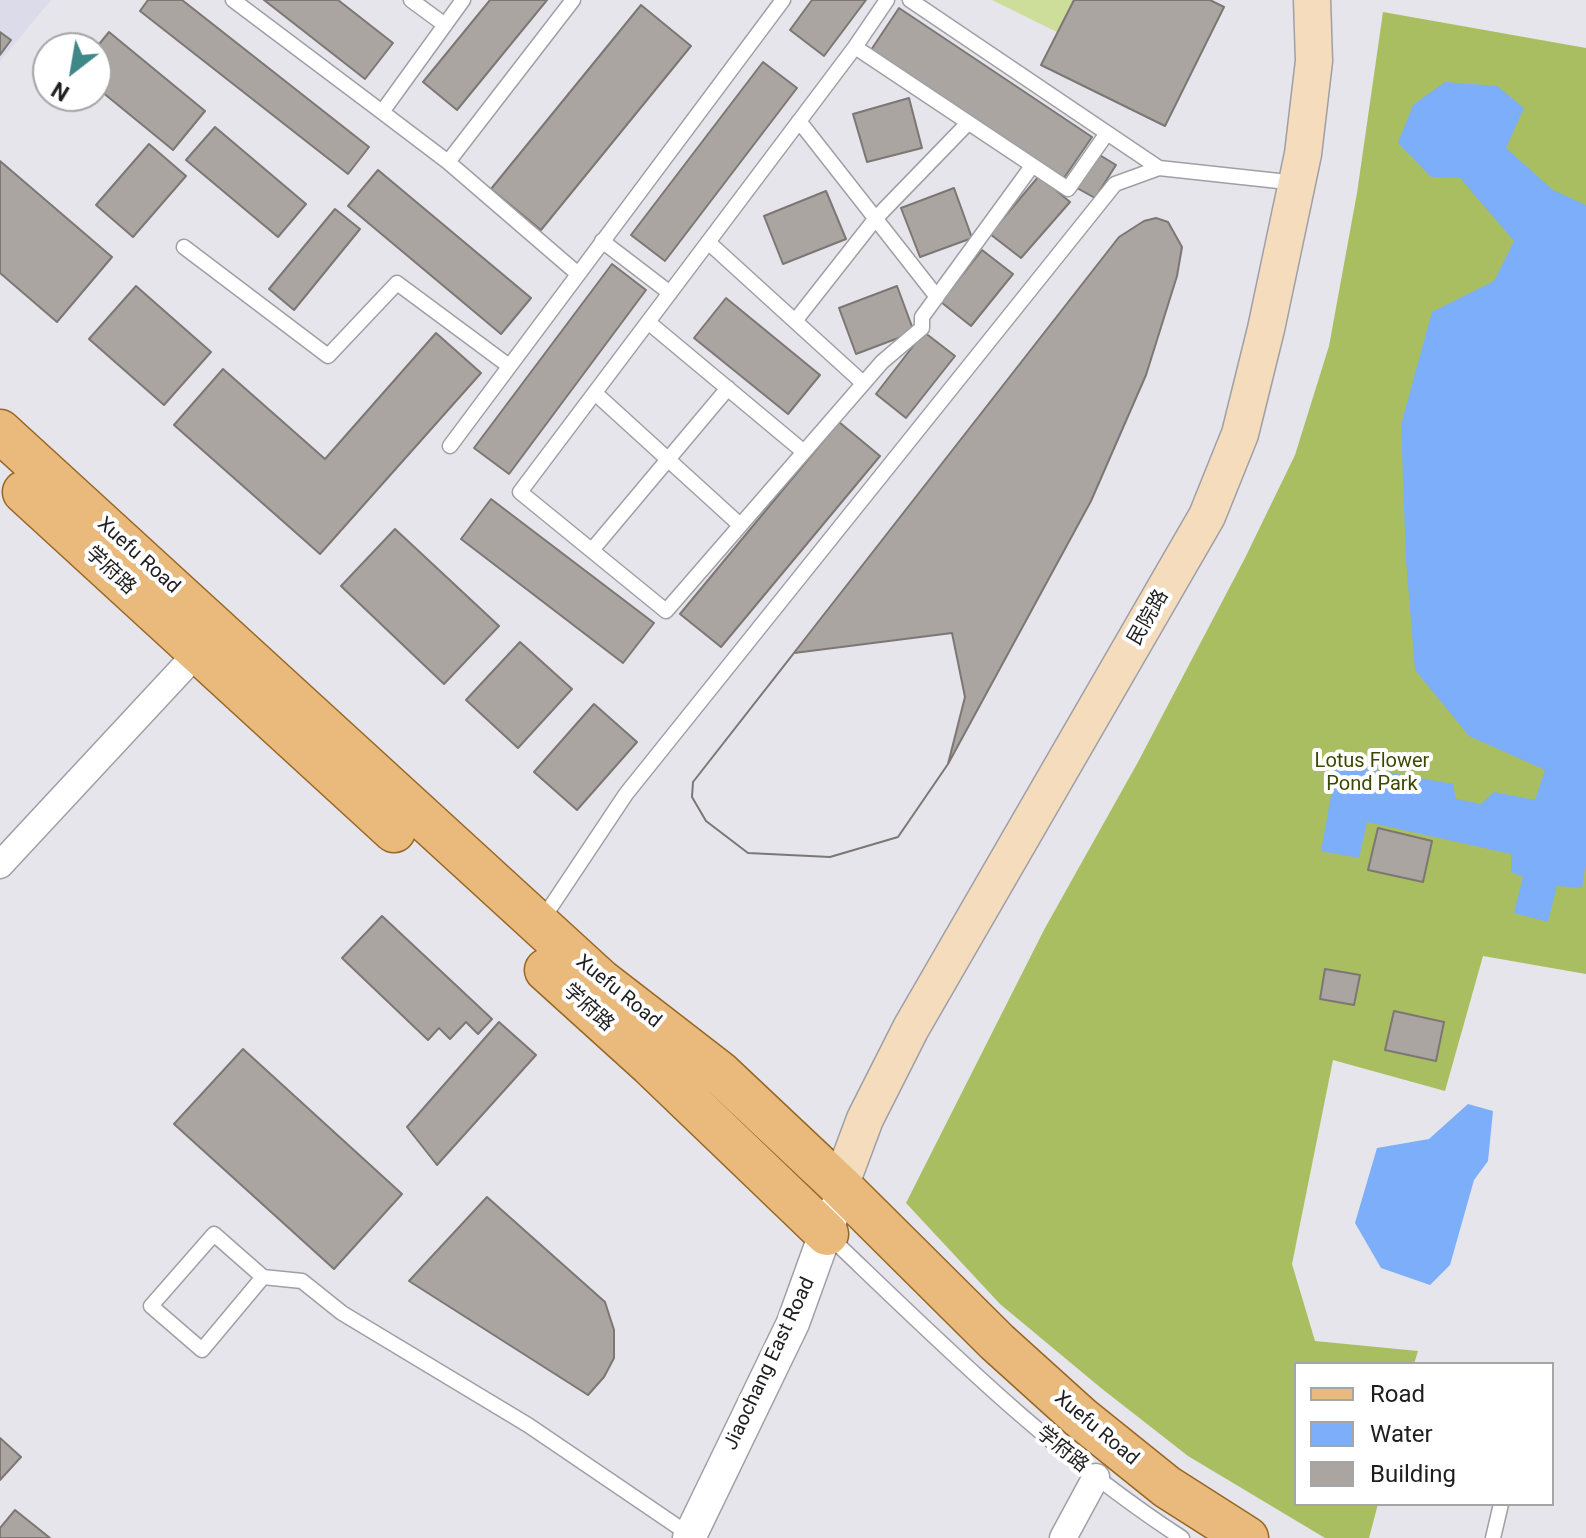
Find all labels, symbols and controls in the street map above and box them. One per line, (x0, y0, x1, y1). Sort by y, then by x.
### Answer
north arrow (32, 32, 112, 112)
text: N (47, 77, 74, 106)
street label: Xuefu Road (92, 513, 184, 599)
street label: 学府路 (80, 542, 140, 600)
street label: 民院路 (1124, 586, 1174, 650)
park label: Lotus Flower Pond Park (1315, 750, 1429, 797)
street label: Xuefu Road (571, 950, 665, 1034)
street label: 学府路 (558, 979, 618, 1037)
street label: Jiaochang East Road (719, 1274, 821, 1454)
legend (1294, 1362, 1554, 1506)
text: Road (1370, 1380, 1425, 1408)
street label: Xuefu Road (1049, 1387, 1143, 1471)
text: Water (1370, 1420, 1433, 1448)
street label: 学府路 (1031, 1422, 1093, 1478)
text: Building (1370, 1460, 1456, 1488)

